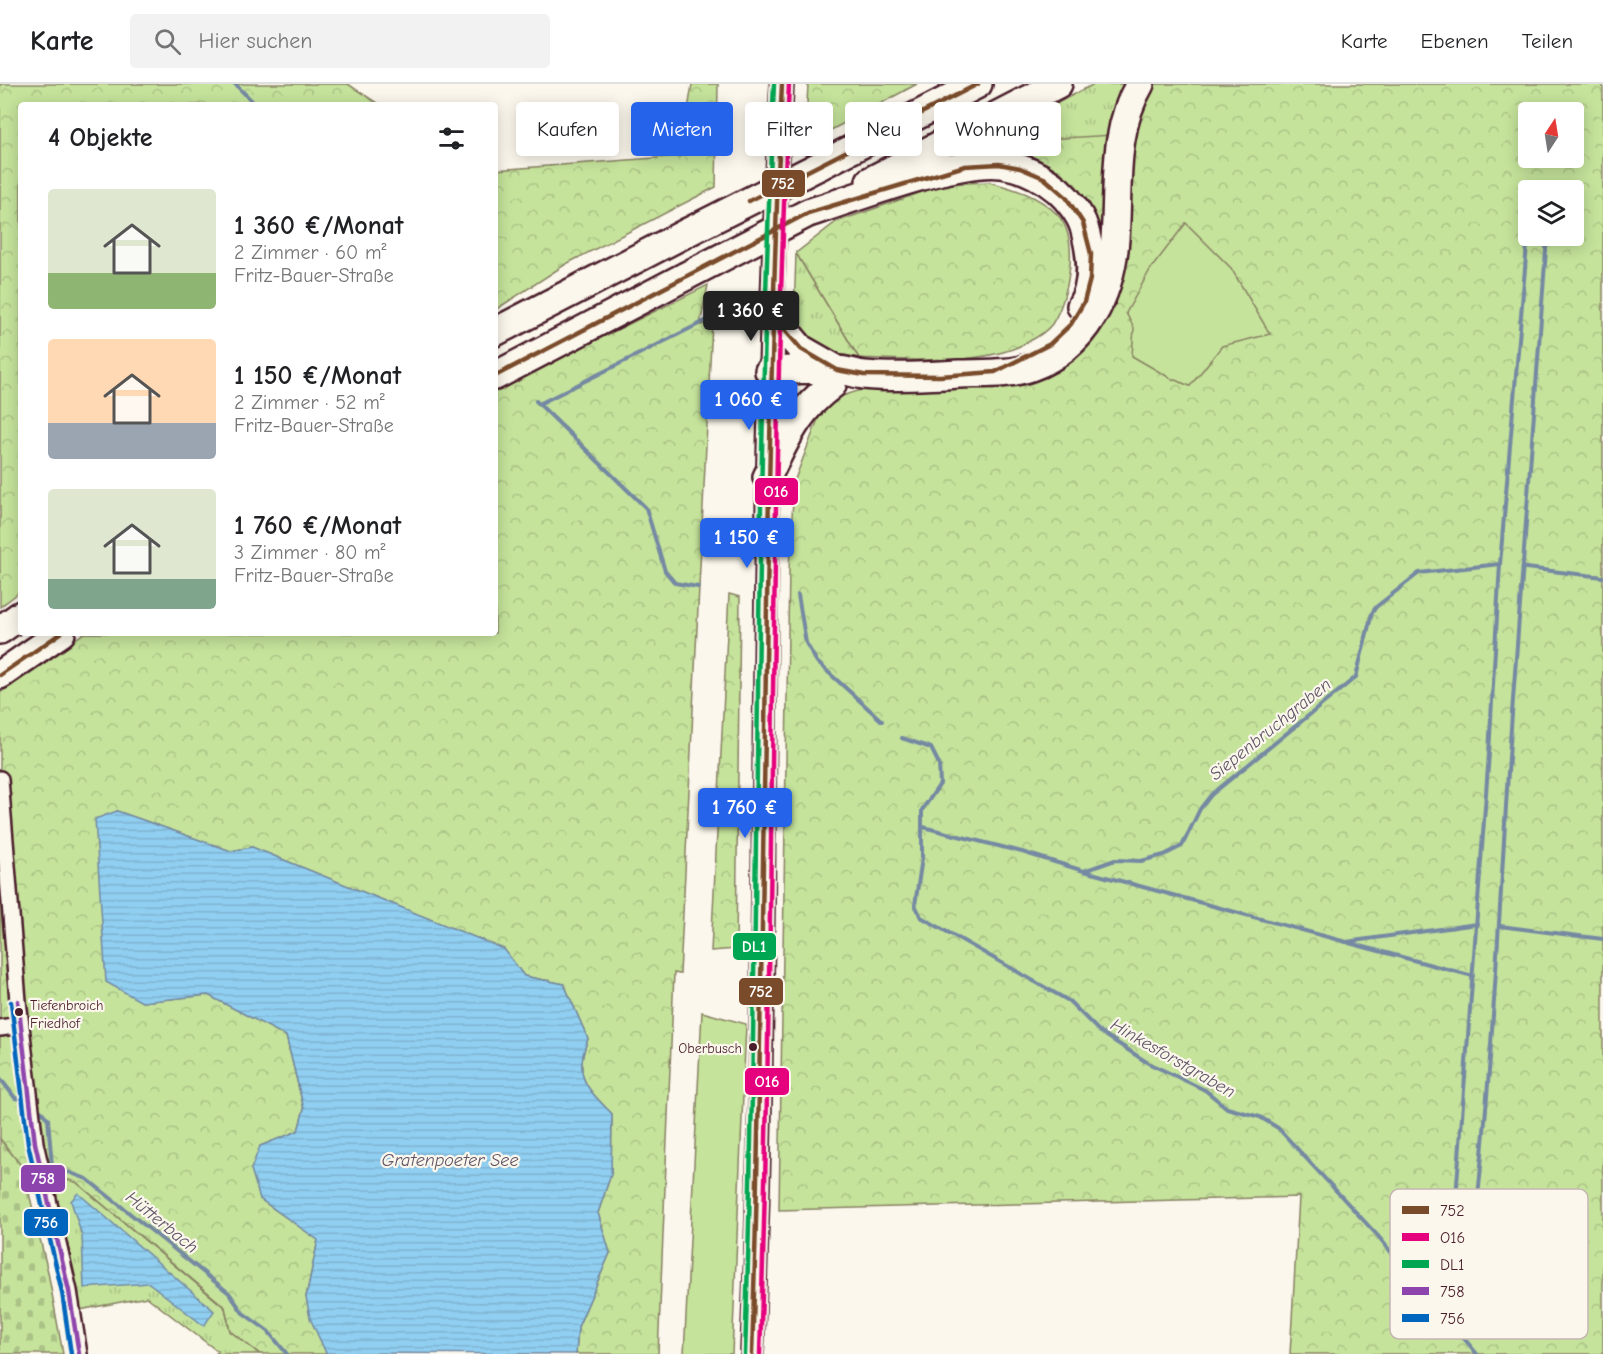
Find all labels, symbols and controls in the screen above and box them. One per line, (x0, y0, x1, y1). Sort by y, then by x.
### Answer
search box (130, 14, 550, 68)
text: Karte (30, 25, 94, 57)
icon: search (151, 25, 184, 58)
text: Hier suchen (199, 28, 313, 54)
text: Karte (1341, 29, 1388, 53)
text: Ebenen (1421, 29, 1489, 53)
text: Teilen (1522, 29, 1573, 53)
chip: Kaufen (516, 102, 619, 156)
chip: Mieten (631, 102, 733, 156)
chip: Filter (745, 102, 833, 156)
chip: Neu (845, 102, 922, 156)
chip: Wohnung (934, 102, 1061, 156)
north arrow (1518, 102, 1584, 168)
map controls (1518, 102, 1584, 246)
icon: filters (435, 122, 468, 155)
text: 4 Objekte (48, 123, 153, 153)
line badge: 752 (761, 169, 806, 198)
text: 752 (771, 175, 795, 193)
button: layers (1518, 180, 1584, 246)
text: 1 360 €/Monat (234, 211, 404, 241)
icon: home (96, 213, 168, 285)
text: 2 Zimmer · 60 m² (234, 241, 386, 264)
text: Fritz-Bauer-Straße (234, 264, 394, 287)
pin: 1 360 € (696, 291, 806, 342)
text: 1 360 € (717, 299, 785, 322)
text: 1 150 €/Monat (234, 361, 401, 391)
icon: home (96, 363, 168, 435)
pin: 1 060 € (694, 380, 804, 431)
text: 1 060 € (714, 388, 784, 411)
text: 2 Zimmer · 52 m² (234, 391, 385, 414)
text: Fritz-Bauer-Straße (234, 414, 394, 437)
line badge: O16 (754, 477, 799, 506)
text: O16 (764, 483, 788, 501)
text: 1 760 €/Monat (234, 511, 401, 541)
icon: home (96, 513, 168, 585)
pin: 1 150 € (692, 518, 802, 569)
text: 1 150 € (714, 526, 780, 549)
text: 3 Zimmer · 80 m² (234, 541, 386, 564)
text: Fritz-Bauer-Straße (234, 564, 394, 587)
water label: Siepenbruchgraben (1205, 674, 1335, 785)
pin: 1 760 € (690, 788, 800, 839)
text: 1 760 € (712, 796, 778, 819)
line badge: DL1 (732, 932, 777, 961)
text: DL1 (742, 938, 766, 956)
line badge: 752 (738, 977, 784, 1006)
text: 752 (749, 983, 773, 1001)
place label: Tiefenbroich Friedhof (30, 997, 104, 1032)
marker: Tiefenbroich Friedhof (13, 1006, 25, 1018)
water label: Hinkesforstgraben (1107, 1014, 1239, 1103)
place label: Oberbusch (678, 1040, 742, 1057)
marker: Oberbusch (747, 1041, 759, 1053)
line badge: O16 (744, 1067, 790, 1096)
text: O16 (755, 1073, 779, 1091)
water label: Gratenpoeter See (382, 1150, 518, 1171)
line badge: 758 (20, 1164, 66, 1193)
text: 758 (31, 1170, 55, 1188)
water label: Hütterbach (121, 1187, 202, 1258)
legend (1390, 1189, 1588, 1339)
text: 752 (1440, 1202, 1465, 1220)
line badge: 756 (23, 1208, 69, 1237)
text: 756 (34, 1214, 58, 1232)
text: O16 (1440, 1229, 1465, 1247)
text: DL1 (1440, 1256, 1464, 1274)
text: 758 (1440, 1283, 1464, 1301)
text: 756 (1440, 1310, 1465, 1328)

